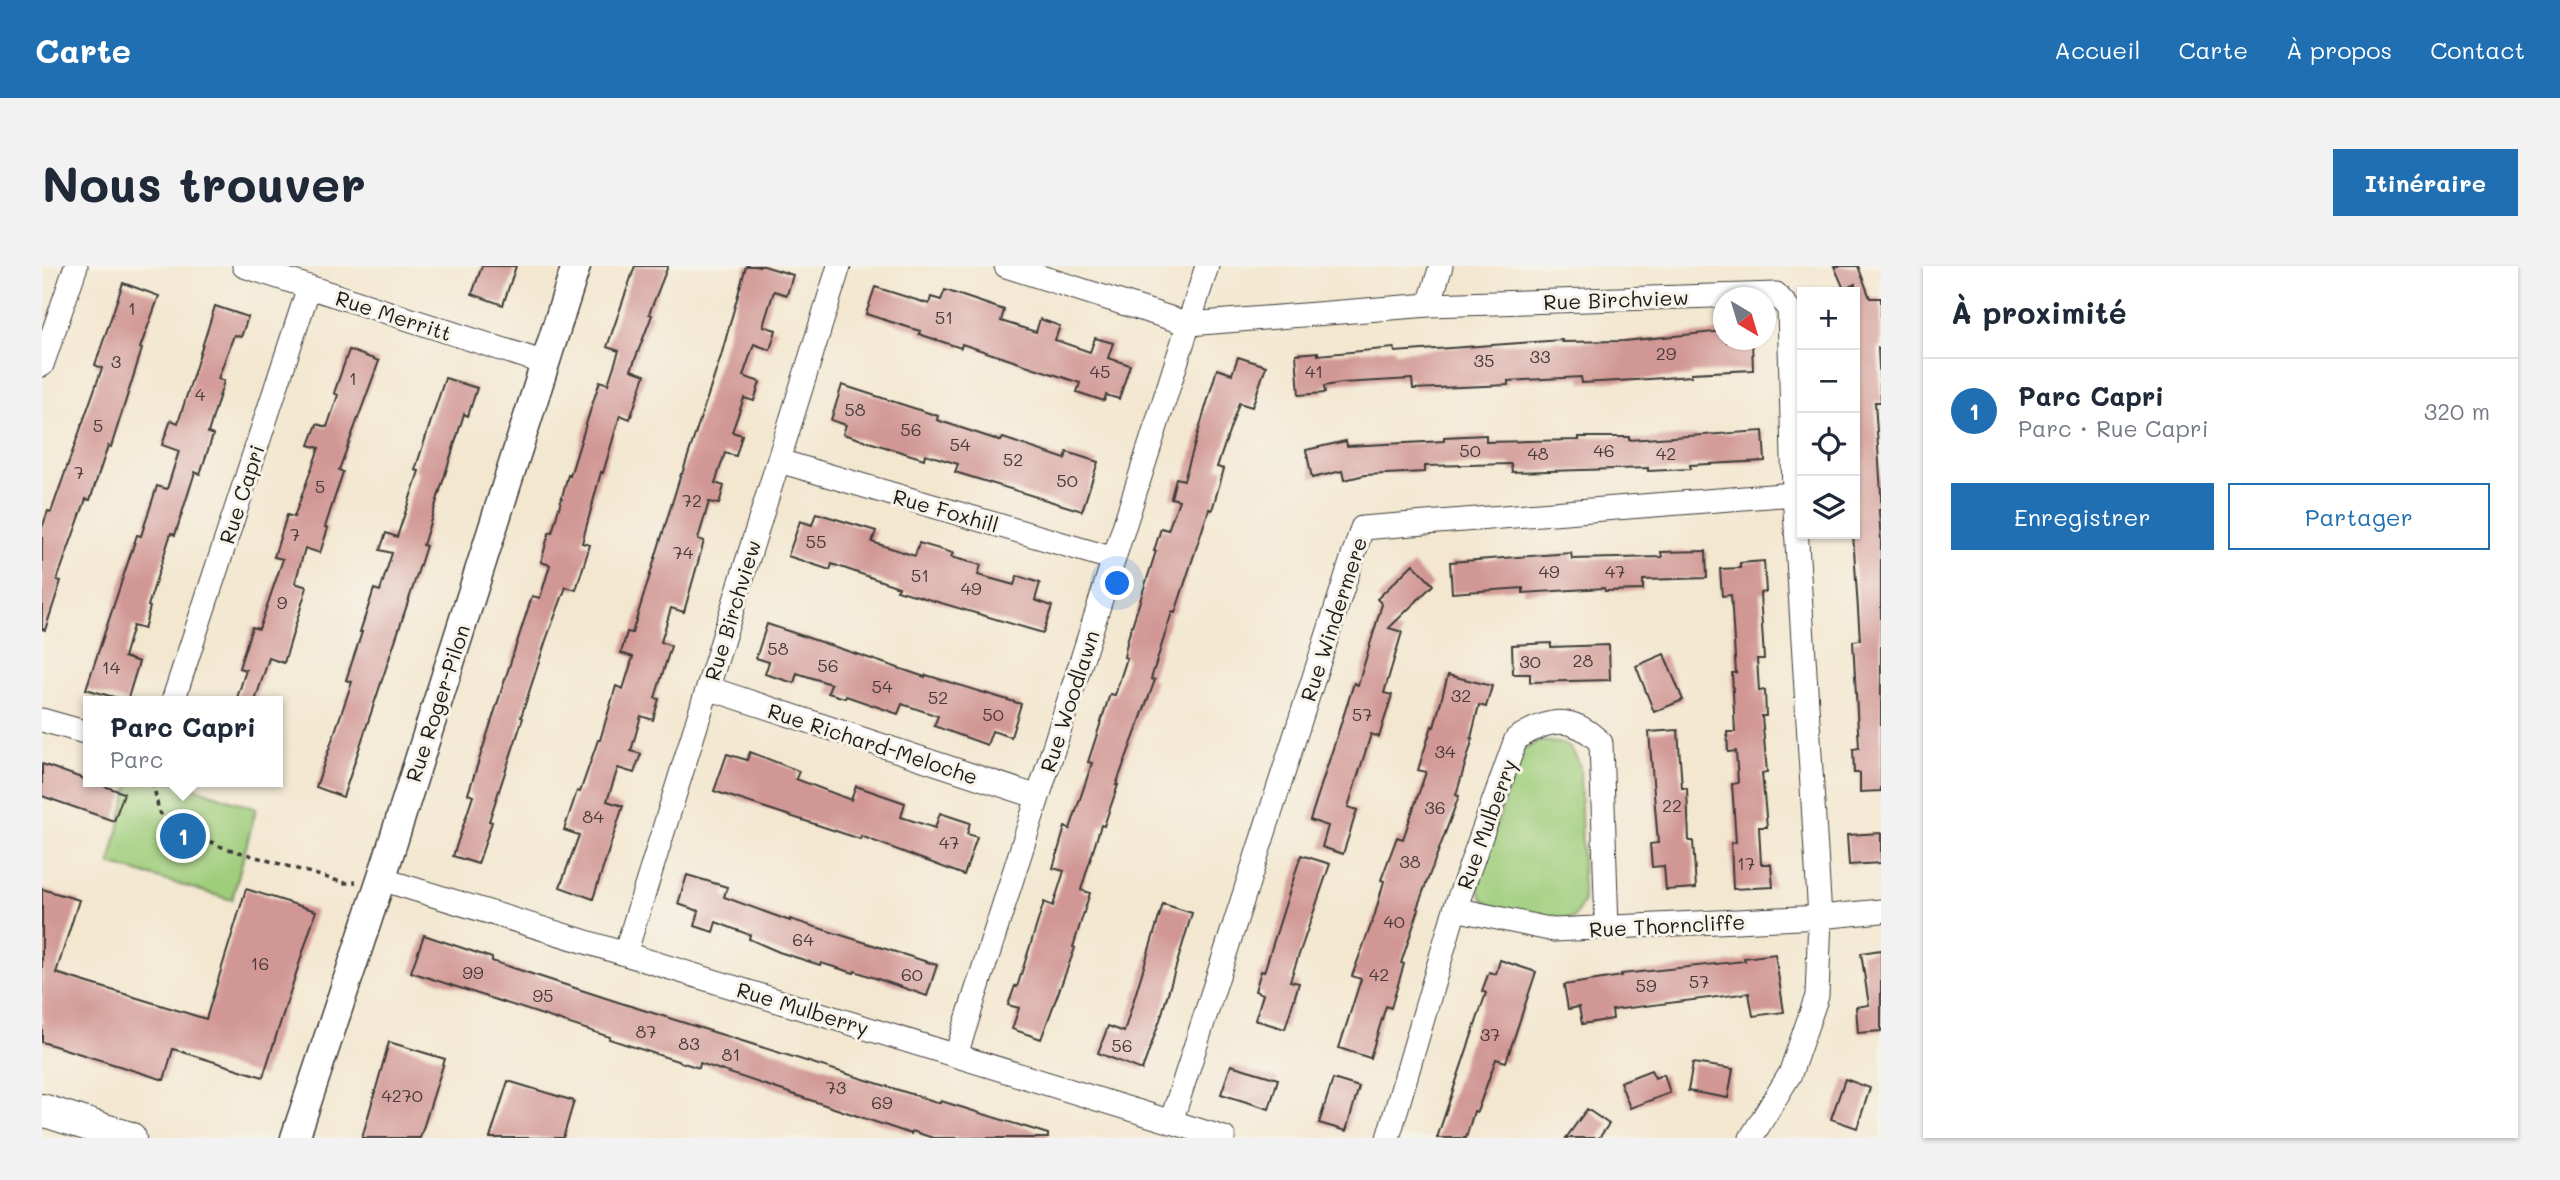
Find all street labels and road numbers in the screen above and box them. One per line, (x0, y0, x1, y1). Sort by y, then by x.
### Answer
street label: Rue Birchview (1543, 283, 1689, 315)
street label: Rue Merritt (333, 284, 455, 346)
street label: Rue Capri (212, 441, 270, 547)
street label: Rue Foxhill (890, 482, 1002, 538)
street label: Rue Windermere (1294, 533, 1372, 705)
street label: Rue Birchview (698, 536, 766, 684)
street label: Rue Roger-Pilon (399, 621, 475, 785)
street label: Rue Woodlawn (1033, 627, 1105, 775)
street label: Rue Richard-Meloche (765, 696, 981, 790)
street label: Rue Mulberry (1450, 755, 1522, 893)
street label: Rue Thorncliffe (1588, 907, 1746, 943)
street label: Rue Mulberry (734, 975, 872, 1041)

